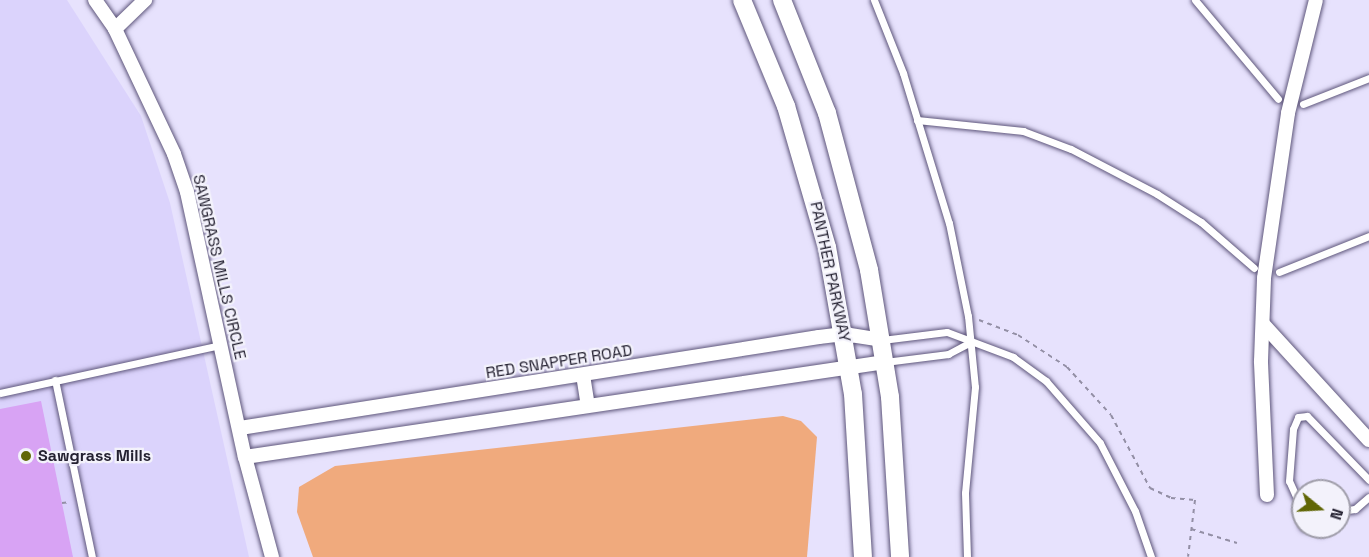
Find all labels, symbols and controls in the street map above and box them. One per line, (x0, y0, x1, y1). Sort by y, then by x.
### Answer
street label: SAWGRASS MILLS CIRCLE (188, 173, 250, 361)
street label: PANTHER PARKWAY (806, 200, 854, 344)
street label: RED SNAPPER ROAD (484, 341, 634, 383)
place label: Sawgrass Mills (38, 446, 151, 466)
marker: Sawgrass Mills (19, 449, 33, 463)
north arrow (1291, 479, 1351, 539)
text: N (1325, 506, 1348, 522)

